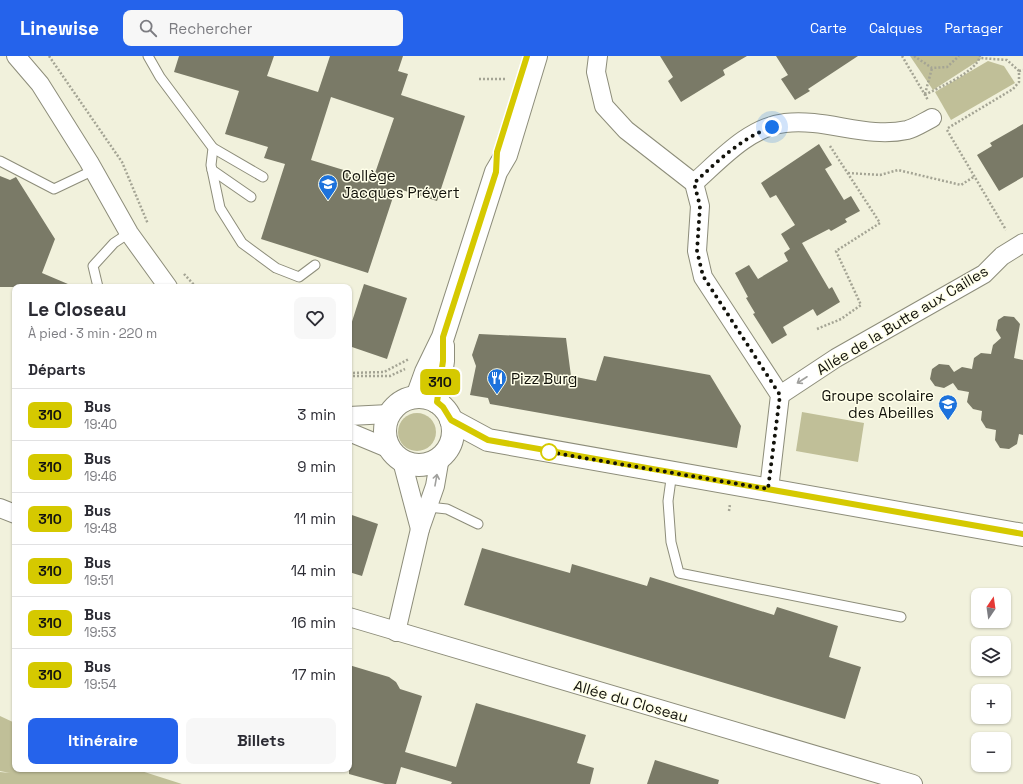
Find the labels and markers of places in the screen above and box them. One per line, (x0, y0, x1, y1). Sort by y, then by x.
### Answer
place label: Collège Jacques Prévert (342, 166, 460, 202)
school or university icon: Collège Jacques Prévert (317, 173, 339, 201)
restaurant icon: Pizz Burg (486, 367, 508, 395)
place label: Pizz Burg (511, 369, 577, 388)
place label: Groupe scolaire des Abeilles (821, 386, 934, 422)
school or university icon: Groupe scolaire des Abeilles (937, 393, 959, 421)
unlabelled marker (540, 443, 558, 461)

